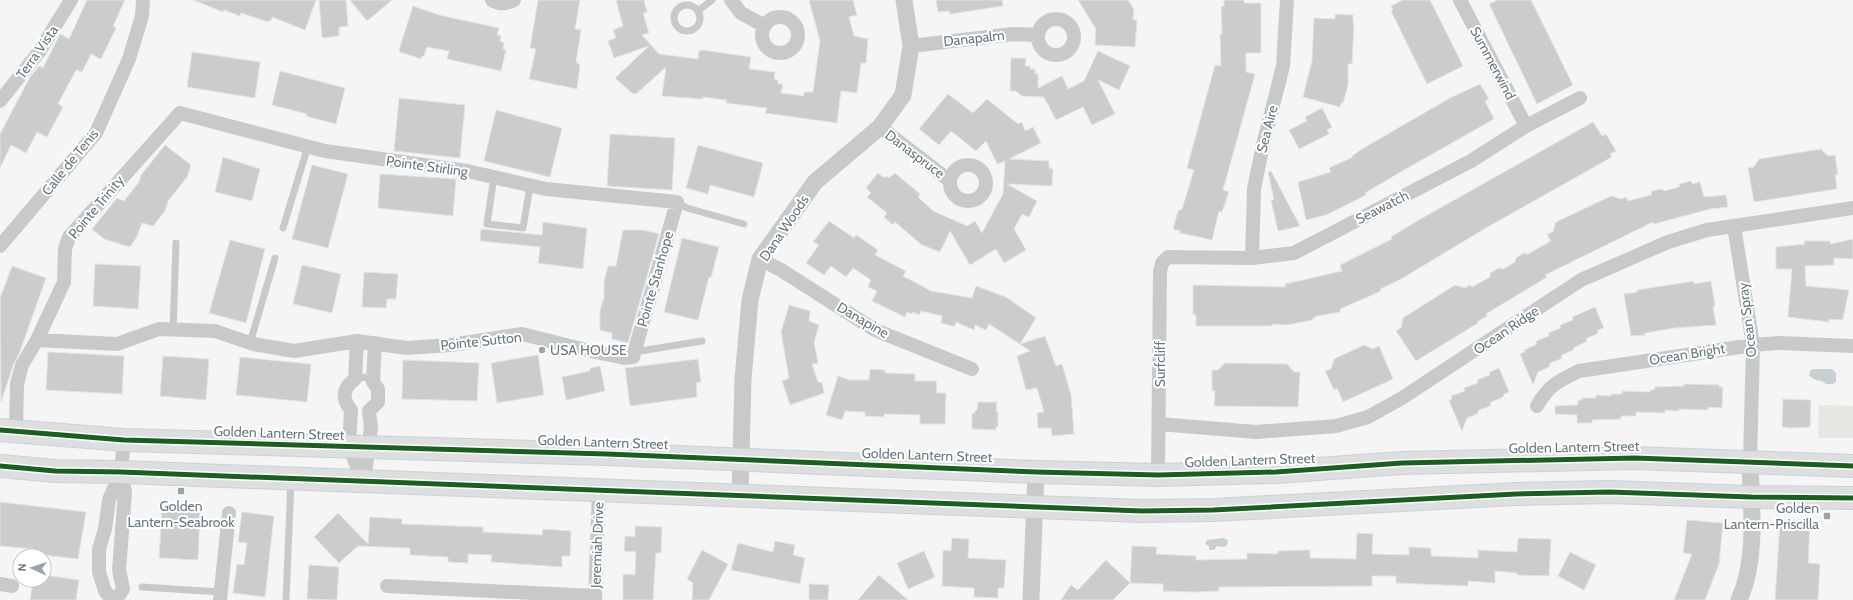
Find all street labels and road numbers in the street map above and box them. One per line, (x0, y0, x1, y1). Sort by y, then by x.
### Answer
street label: Terra Vista (12, 21, 62, 82)
street label: Summerwind (1466, 23, 1520, 103)
street label: Danapalm (943, 26, 1005, 50)
street label: Sea Aire (1252, 103, 1282, 155)
street label: Calle de Tenis (38, 125, 102, 199)
street label: Danaspruce (882, 126, 948, 182)
street label: Pointe Stirling (385, 151, 470, 181)
street label: Pointe Trinity (64, 172, 128, 242)
street label: Seawatch (1352, 186, 1412, 228)
street label: Dana Woods (755, 191, 813, 265)
street label: Pointe Stanhope (633, 229, 677, 329)
street label: Ocean Spray (1733, 281, 1761, 359)
street label: Danapine (834, 298, 892, 342)
street label: Ocean Ridge (1470, 302, 1542, 358)
street label: Pointe Sutton (440, 328, 523, 354)
street label: Ocean Bright (1648, 339, 1727, 369)
street label: Surfcliff (1151, 341, 1169, 387)
street label: Golden Lantern Street (213, 422, 345, 444)
street label: Golden Lantern Street (537, 431, 669, 453)
street label: Golden Lantern Street (1508, 437, 1640, 457)
street label: Golden Lantern Street (861, 444, 993, 466)
street label: Golden Lantern Street (1184, 449, 1316, 471)
street label: Jeremiah Drive (586, 502, 607, 589)

